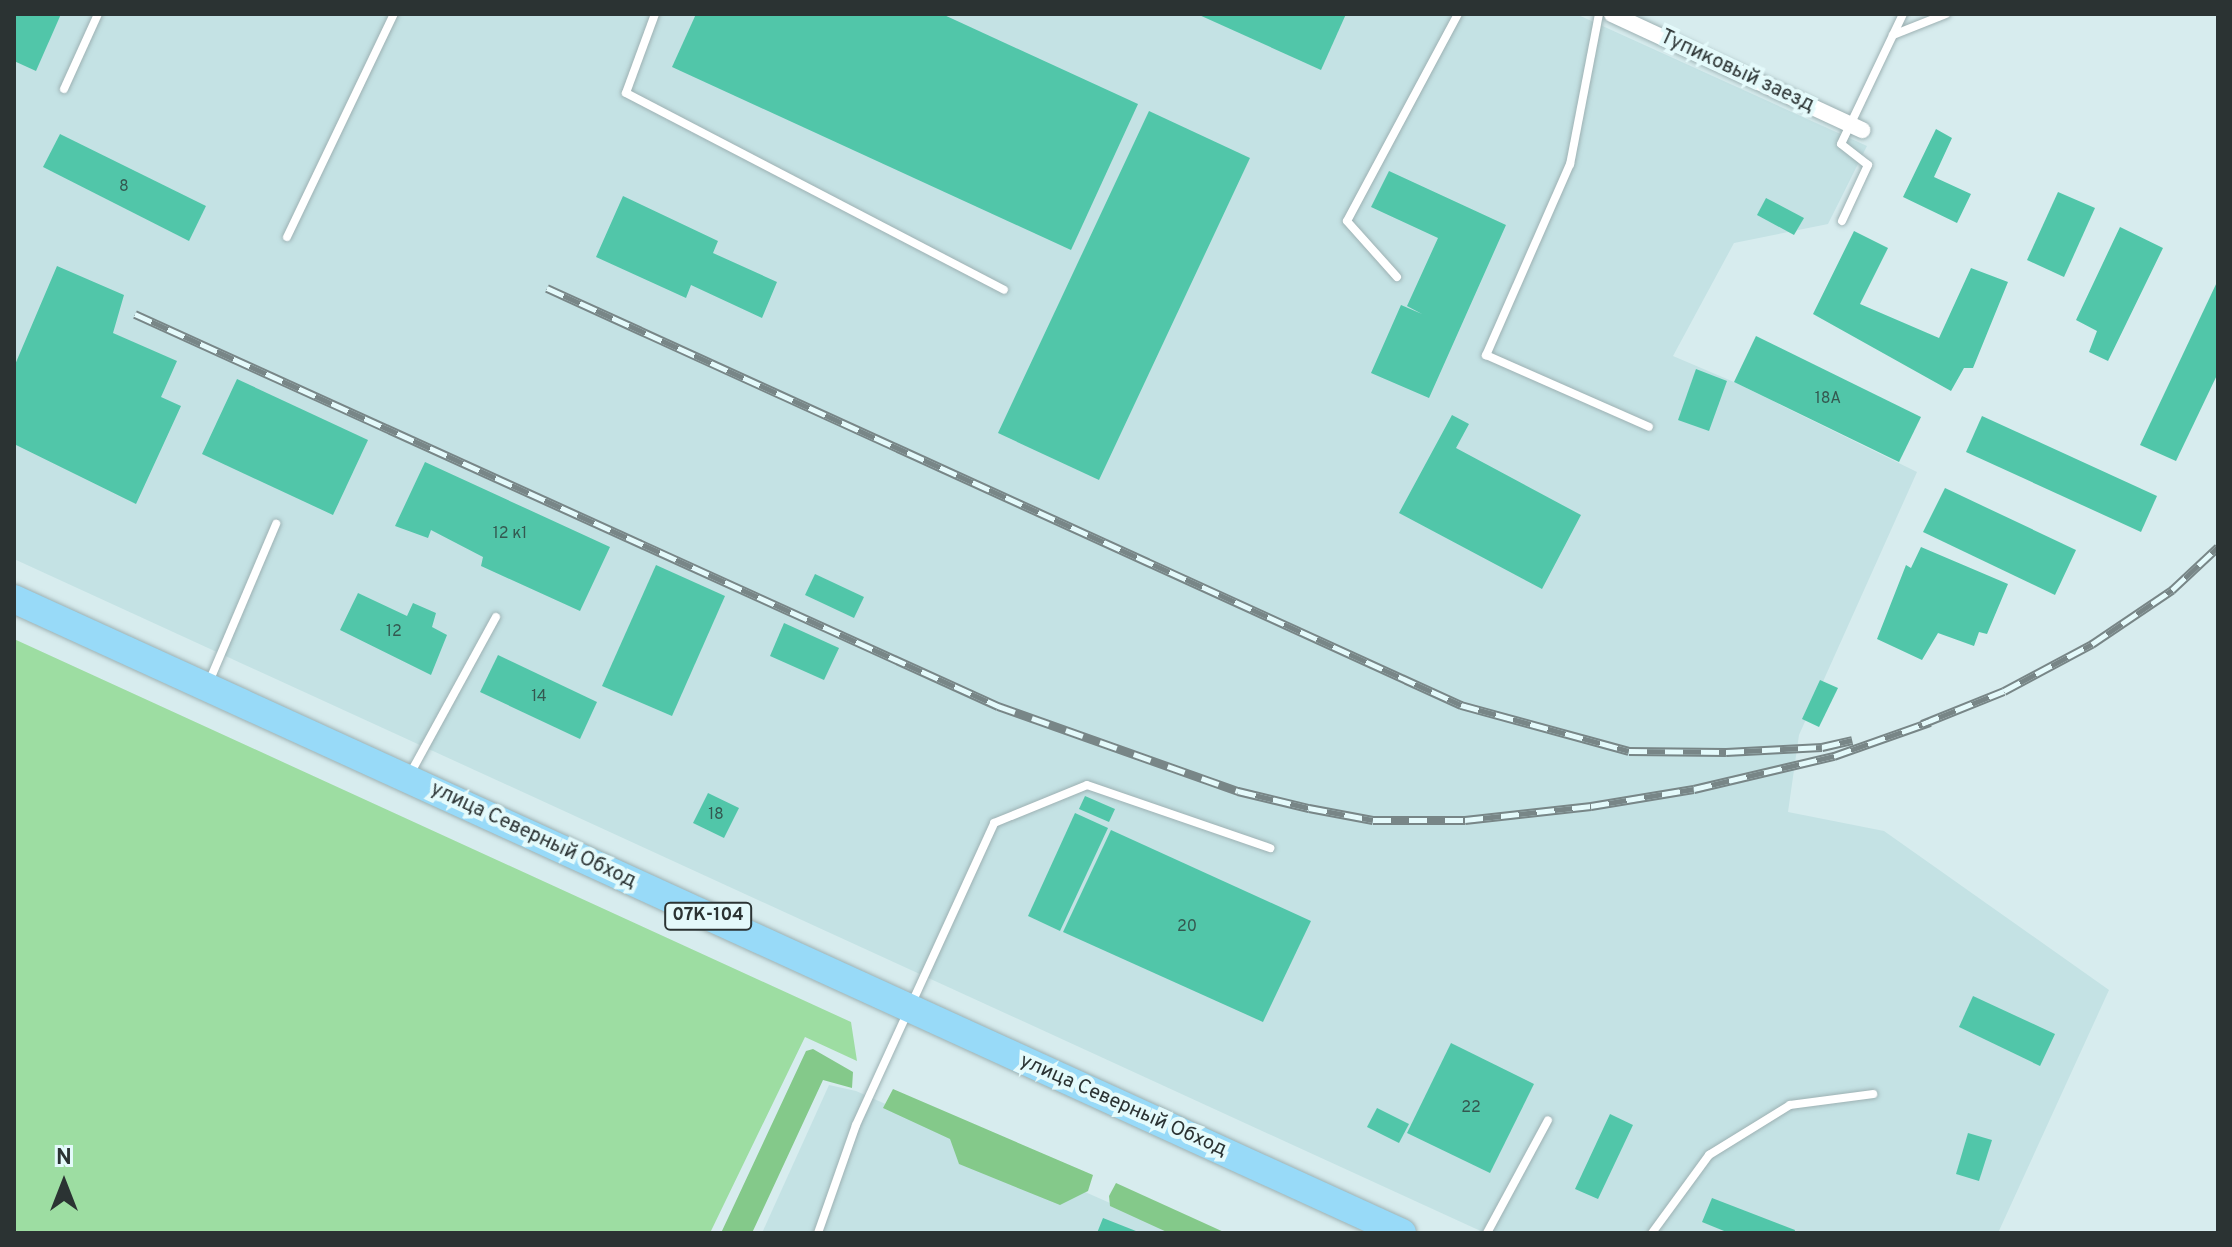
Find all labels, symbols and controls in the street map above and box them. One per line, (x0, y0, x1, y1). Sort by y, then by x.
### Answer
street label: Тупиковый заезд (1656, 26, 1818, 118)
house number: 8 (119, 177, 129, 197)
house number: 18А (1815, 389, 1841, 409)
house number: 12 к1 (493, 524, 527, 544)
house number: 12 (386, 622, 402, 642)
house number: 14 (531, 687, 547, 707)
street label: улица Северный Обход (426, 778, 640, 894)
house number: 18 (708, 805, 724, 825)
road number: 07К-104 (664, 902, 752, 930)
house number: 20 (1177, 917, 1197, 937)
street label: улица Северный Обход (1016, 1049, 1230, 1163)
house number: 22 (1461, 1098, 1481, 1118)
north arrow (24, 1143, 104, 1223)
text: N (56, 1145, 72, 1172)

